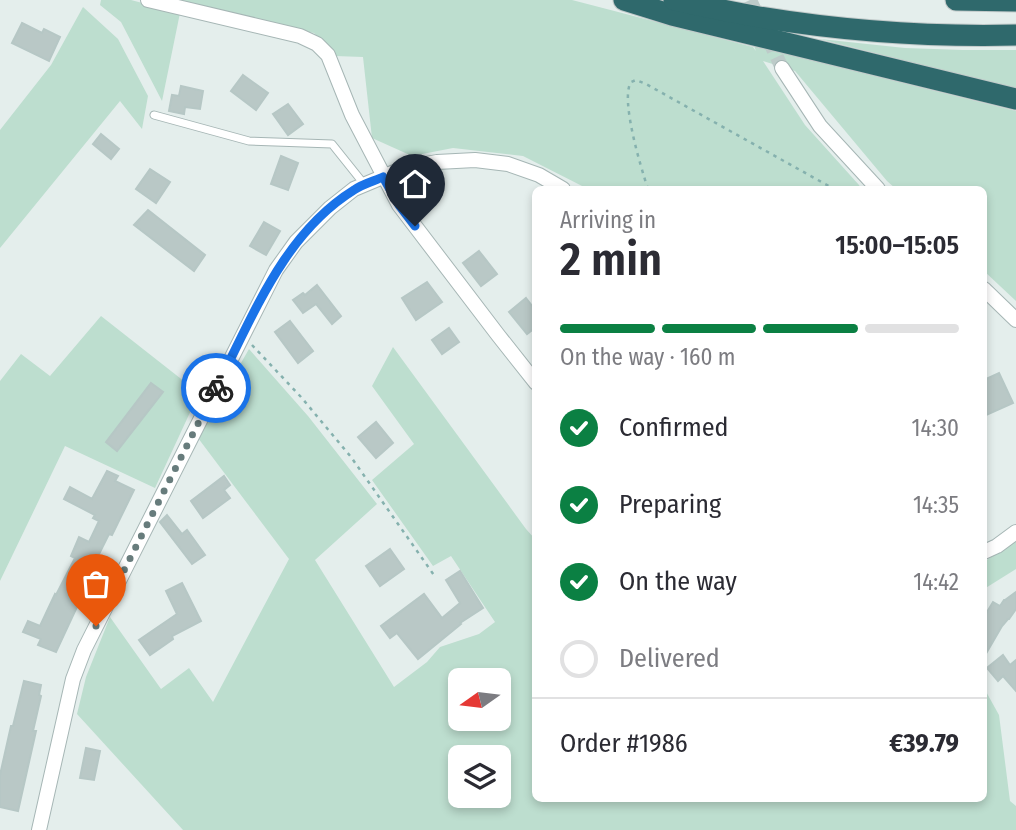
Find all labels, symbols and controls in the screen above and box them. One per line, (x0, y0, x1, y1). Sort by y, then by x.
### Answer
pin (385, 154, 445, 226)
icon: home (396, 165, 434, 203)
text: Arriving in (560, 206, 656, 234)
text: 15:00–15:05 (835, 230, 959, 261)
text: 2 min (560, 232, 662, 287)
text: On the way · 160 m (560, 343, 735, 371)
courier (181, 353, 251, 423)
icon: bike (197, 369, 235, 407)
icon: check (560, 409, 598, 447)
text: Confirmed (619, 412, 729, 443)
text: 14:30 (911, 414, 959, 442)
icon: check (560, 486, 598, 524)
text: Preparing (619, 489, 721, 520)
text: 14:35 (913, 491, 959, 519)
pin (66, 554, 126, 626)
icon: check (560, 563, 598, 601)
icon: bag (77, 565, 115, 603)
text: On the way (619, 566, 737, 597)
text: 14:42 (913, 568, 959, 596)
text: Delivered (619, 643, 720, 674)
north arrow (448, 668, 511, 732)
map controls (448, 668, 511, 808)
text: Order #1986 (560, 728, 688, 759)
text: €39.79 (889, 728, 959, 759)
button: layers (448, 745, 511, 808)

